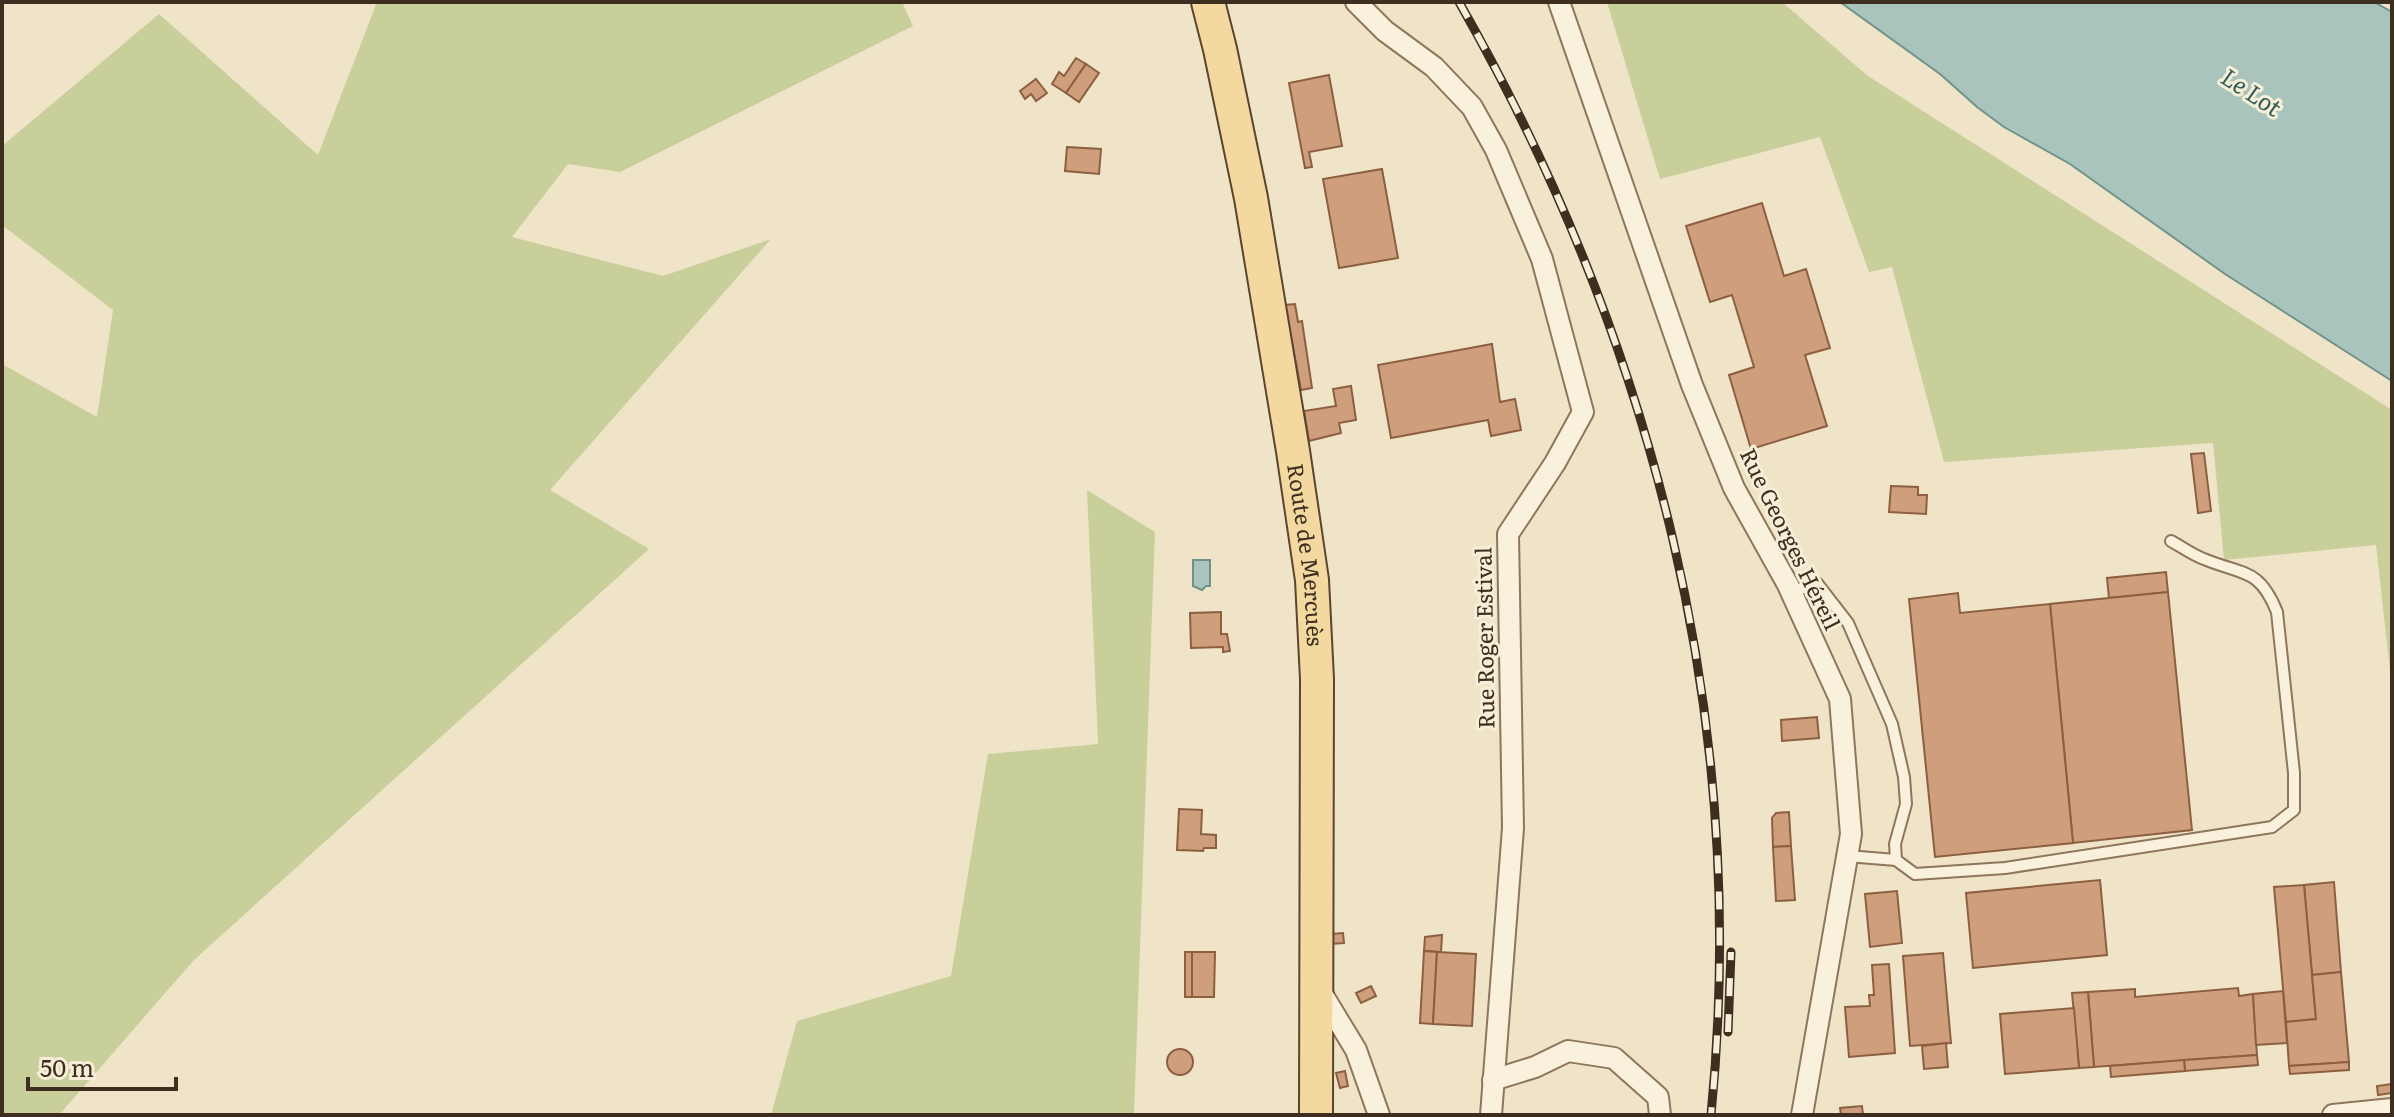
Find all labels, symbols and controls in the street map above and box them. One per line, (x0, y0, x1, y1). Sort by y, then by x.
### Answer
water label: Le Lot (2215, 58, 2290, 124)
street label: Rue Georges Héreil (1733, 442, 1850, 635)
street label: Route de Mercuès (1280, 461, 1333, 647)
street label: Rue Roger Estival (1465, 547, 1502, 729)
scale bar (28, 1041, 176, 1091)
text: 50 m (40, 1049, 94, 1084)

